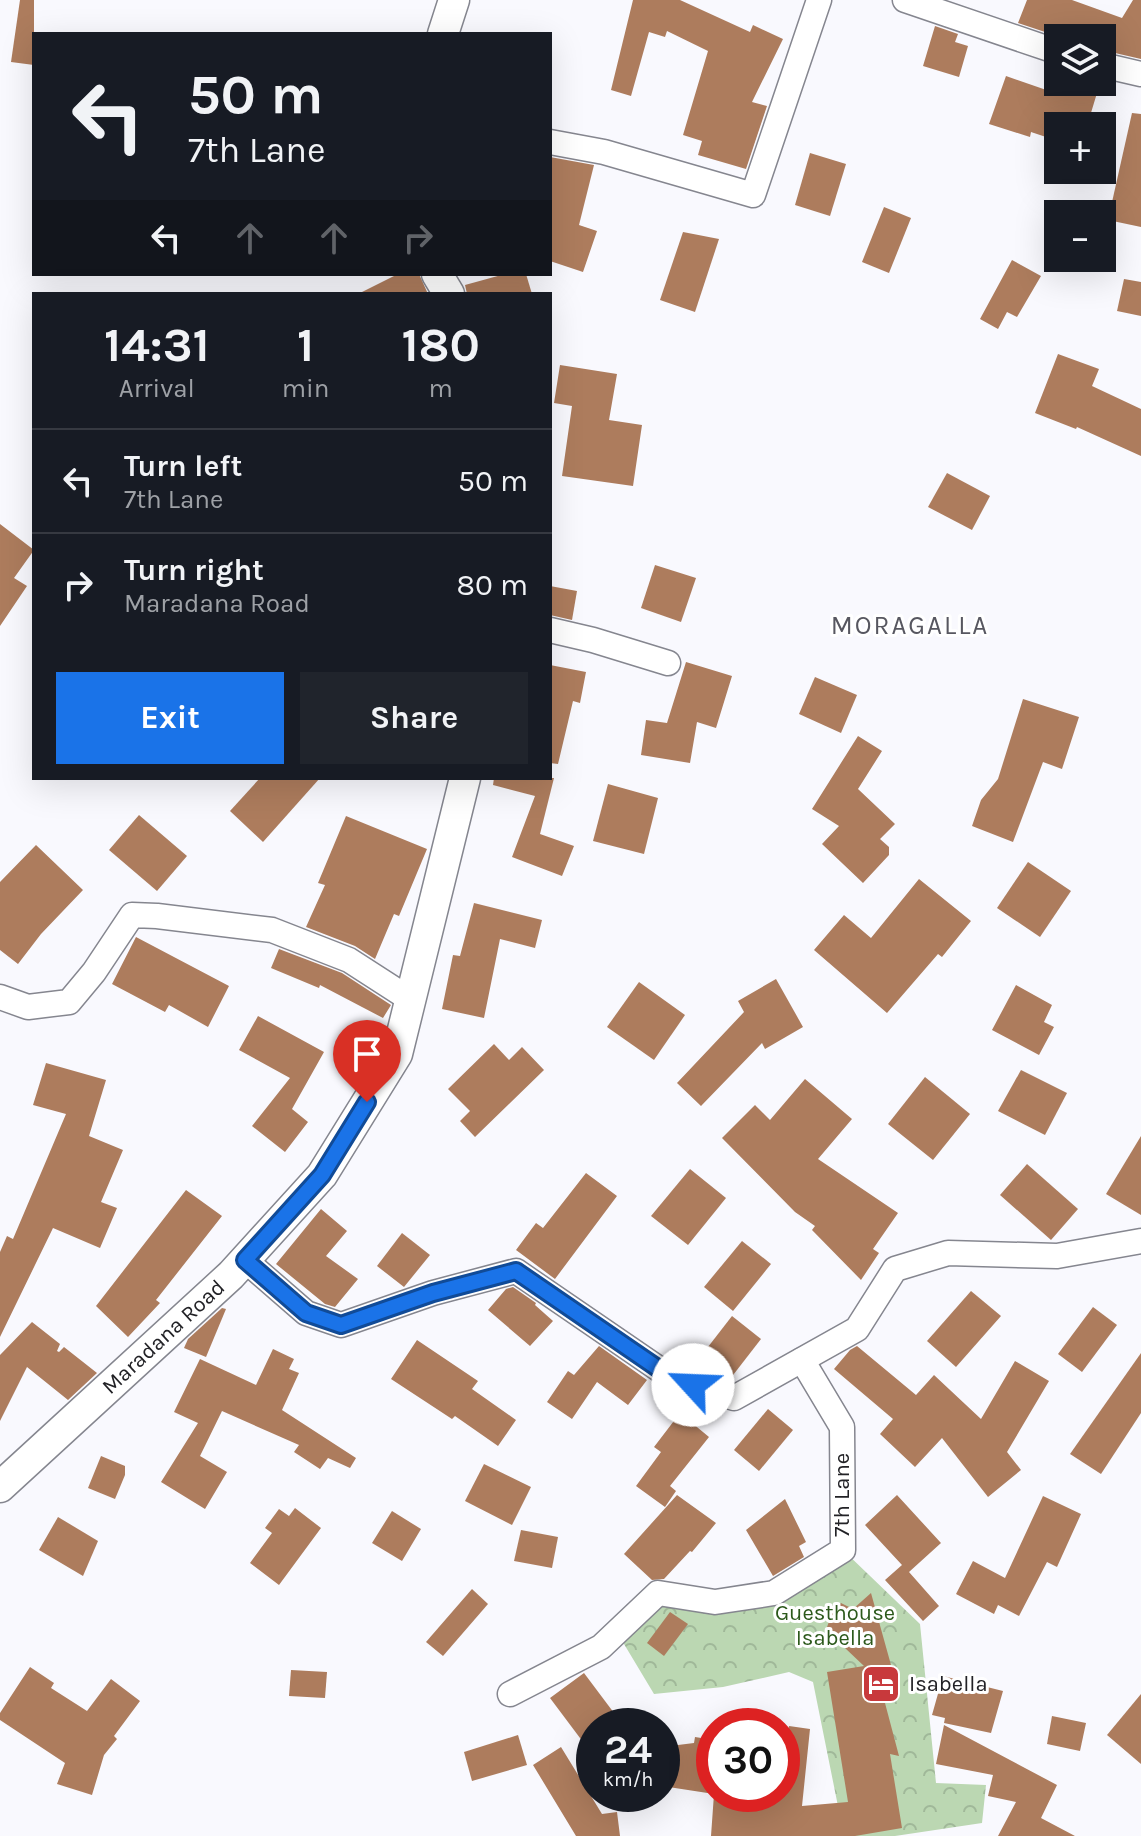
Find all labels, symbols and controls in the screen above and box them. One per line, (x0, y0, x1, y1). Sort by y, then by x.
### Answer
map controls (1044, 24, 1116, 272)
button: layers (1044, 24, 1116, 96)
text: 50 m (188, 62, 323, 127)
icon: left (56, 64, 160, 168)
button: + (1044, 112, 1116, 184)
text: 7th Lane (188, 129, 326, 171)
button: − (1044, 200, 1116, 272)
icon: left (144, 216, 188, 260)
icon: ahead (228, 216, 272, 260)
icon: ahead (312, 216, 356, 260)
icon: right (396, 216, 440, 260)
text: 14:31 (104, 317, 210, 373)
text: 1 (297, 317, 314, 373)
text: 180 (401, 317, 480, 373)
text: Arrival (119, 373, 195, 404)
text: min (282, 373, 329, 404)
text: m (429, 373, 453, 404)
text: Turn left (124, 448, 242, 484)
icon: left (56, 459, 100, 503)
text: 50 m (458, 463, 528, 499)
text: 7th Lane (124, 484, 223, 515)
text: Turn right (124, 552, 264, 588)
icon: right (56, 563, 100, 607)
text: 80 m (457, 567, 528, 603)
text: Maradana Road (124, 588, 310, 619)
district label: MORAGALLA (831, 610, 989, 641)
button: Exit (56, 672, 284, 764)
button: Share (300, 672, 528, 764)
pin (333, 1020, 401, 1102)
icon: arrive (345, 1032, 389, 1076)
street label: Maradana Road (97, 1274, 230, 1400)
position arrow (651, 1343, 735, 1427)
street label: 7th Lane (829, 1453, 855, 1537)
park label: Guesthouse Isabella (775, 1600, 895, 1651)
hotel icon: Isabella (860, 1663, 902, 1705)
place label: Isabella (909, 1671, 988, 1697)
speed limit sign: 30 (696, 1708, 800, 1812)
text: 24 (604, 1726, 652, 1773)
text: km/h (603, 1768, 653, 1791)

